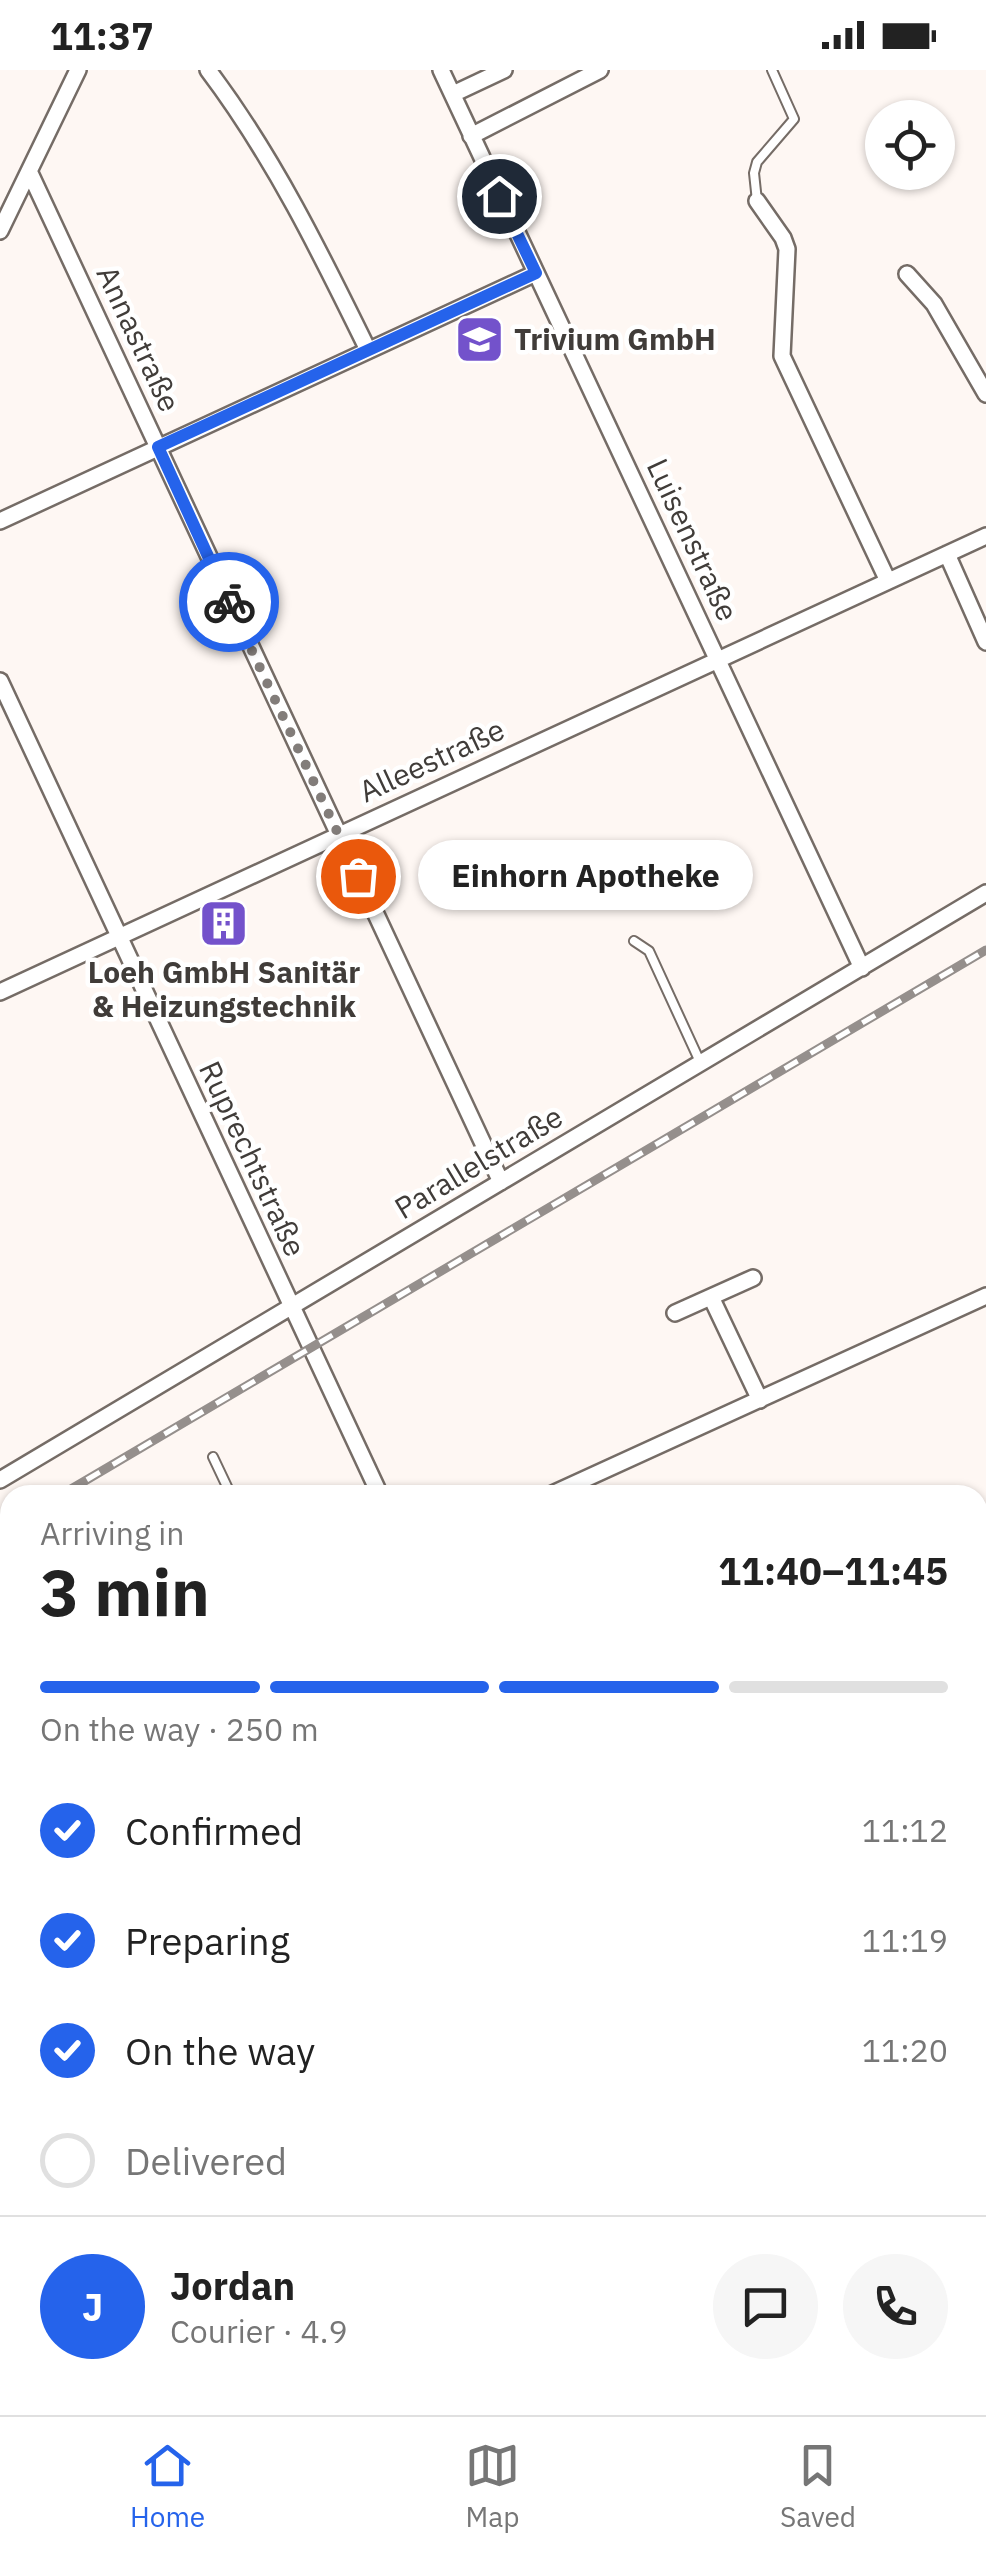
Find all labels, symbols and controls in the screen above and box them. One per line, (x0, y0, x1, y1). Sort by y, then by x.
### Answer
text: 11:37 (50, 11, 154, 60)
map controls (865, 100, 955, 190)
button: locate (865, 100, 955, 190)
pin (457, 154, 542, 239)
icon: home (472, 169, 527, 224)
street label: Annastraße (89, 259, 190, 418)
school or university icon: Trivium GmbH (453, 314, 505, 366)
place label: Trivium GmbH (514, 319, 716, 358)
street label: Luisenstraße (639, 452, 748, 627)
courier (179, 552, 279, 652)
icon: bike (202, 575, 257, 630)
street label: Alleestraße (352, 709, 510, 810)
pin (316, 834, 401, 919)
callout: Einhorn Apotheke (418, 841, 753, 911)
icon: bag (331, 849, 386, 904)
text: Einhorn Apotheke (451, 854, 720, 896)
building icon: Loeh GmbH Sanitär & Heizungstechnik (198, 898, 250, 950)
place label: Loeh GmbH Sanitär & Heizungstechnik (88, 952, 360, 1025)
street label: Ruprechtstraße (191, 1054, 316, 1262)
street label: Parallelstraße (387, 1096, 569, 1227)
text: Arriving in (40, 1512, 185, 1554)
text: 11:40–11:45 (718, 1546, 948, 1595)
text: 3 min (40, 1549, 210, 1634)
text: On the way · 250 m (40, 1708, 319, 1750)
icon: check (40, 1803, 95, 1858)
text: Confirmed (125, 1806, 303, 1855)
text: 11:12 (862, 1809, 948, 1851)
icon: check (40, 1913, 95, 1968)
text: Preparing (125, 1916, 290, 1965)
text: 11:19 (862, 1919, 948, 1961)
icon: check (40, 2023, 95, 2078)
text: On the way (125, 2026, 315, 2075)
text: 11:20 (862, 2029, 948, 2071)
text: Delivered (125, 2136, 287, 2185)
button: chat (713, 2254, 818, 2359)
button: phone (843, 2254, 948, 2359)
text: Jordan (170, 2261, 295, 2310)
text: J (82, 2282, 103, 2331)
text: Courier · 4.9 (170, 2310, 348, 2352)
tab: Home (130, 2438, 205, 2535)
tab: Map (465, 2438, 520, 2535)
tab: Saved (780, 2438, 856, 2535)

